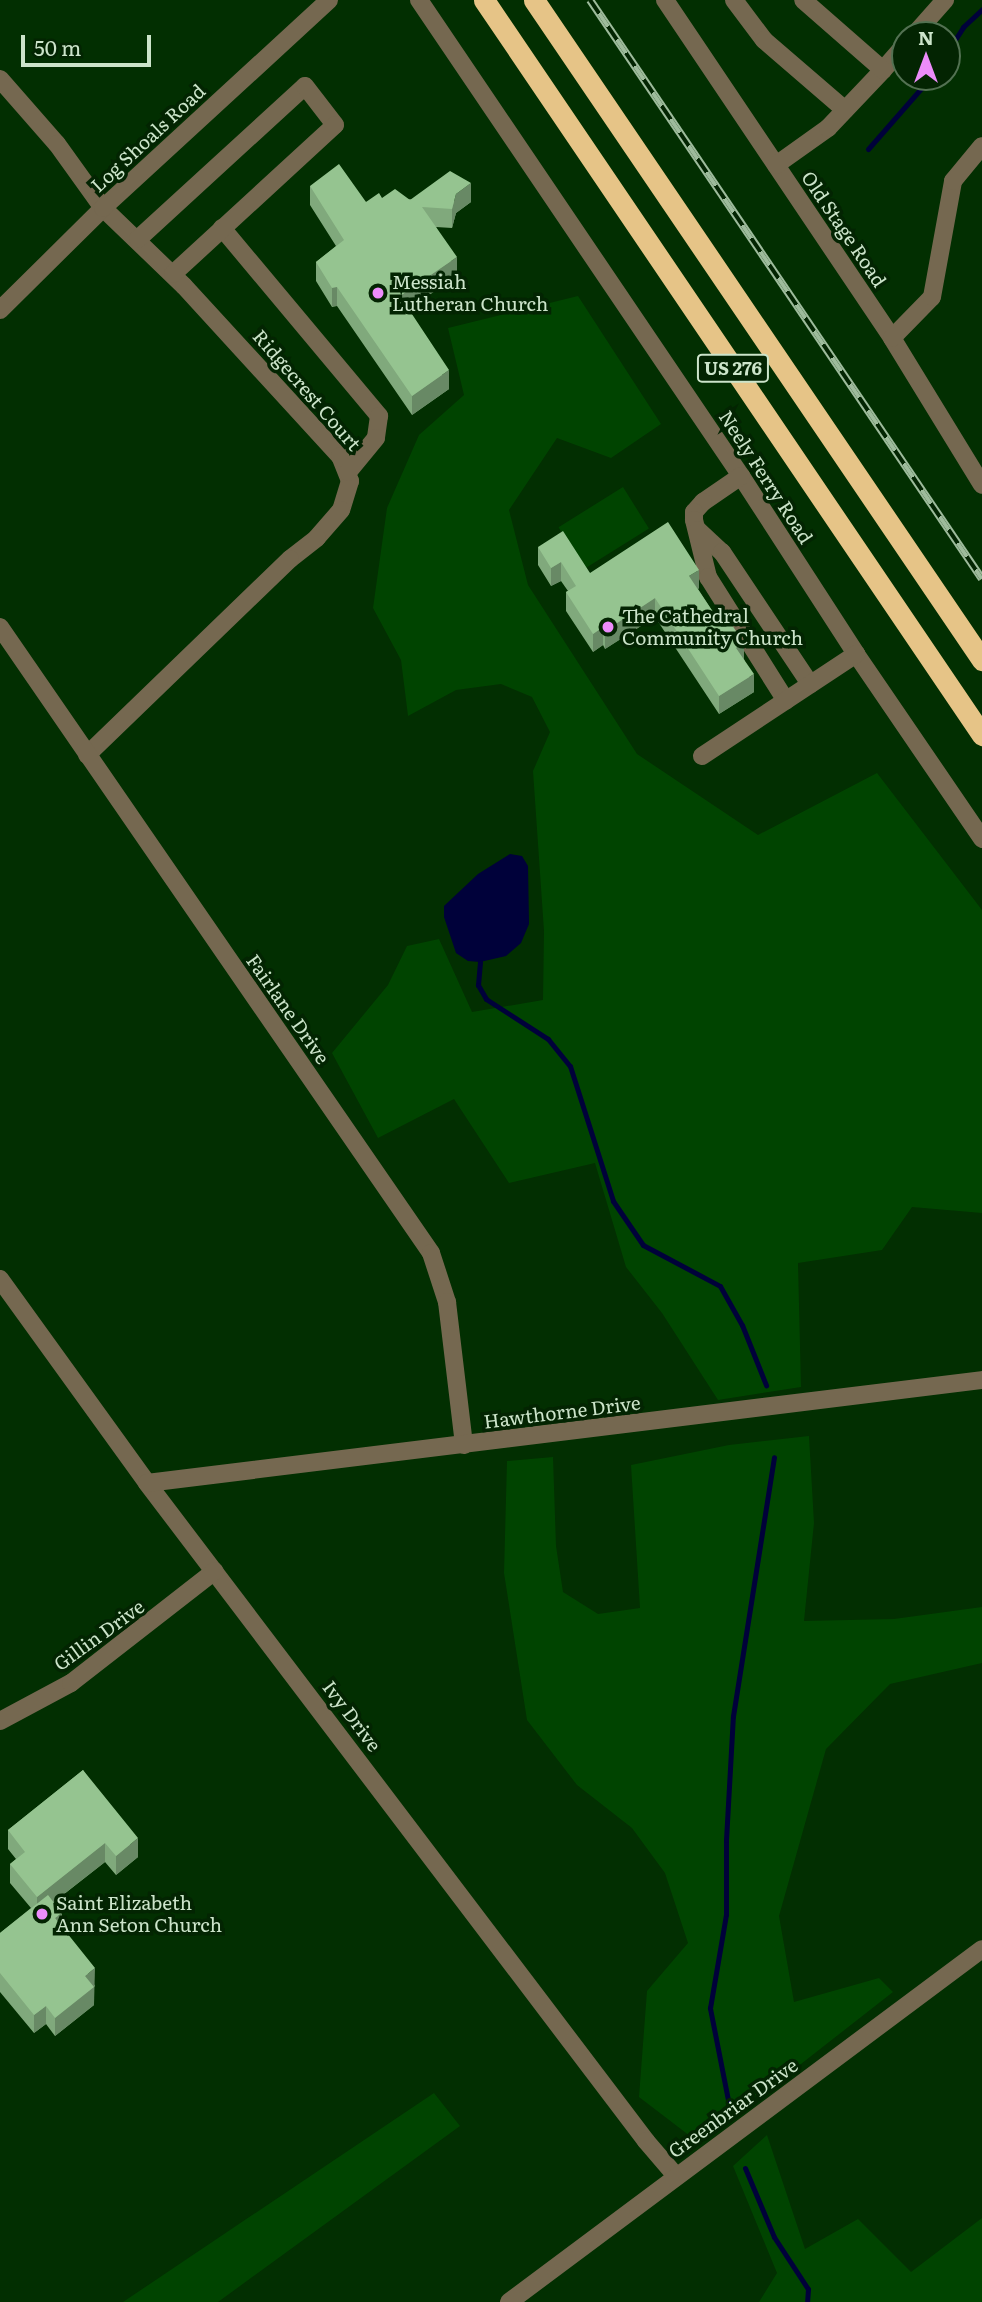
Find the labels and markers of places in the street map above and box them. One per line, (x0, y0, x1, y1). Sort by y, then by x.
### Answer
place label: Messiah Lutheran Church (392, 271, 548, 315)
marker: Messiah Lutheran Church (370, 285, 386, 301)
place label: The Cathedral Community Church (622, 605, 803, 649)
marker: The Cathedral Community Church (600, 619, 616, 635)
place label: Saint Elizabeth Ann Seton Church (56, 1892, 222, 1936)
marker: Saint Elizabeth Ann Seton Church (34, 1906, 50, 1922)

